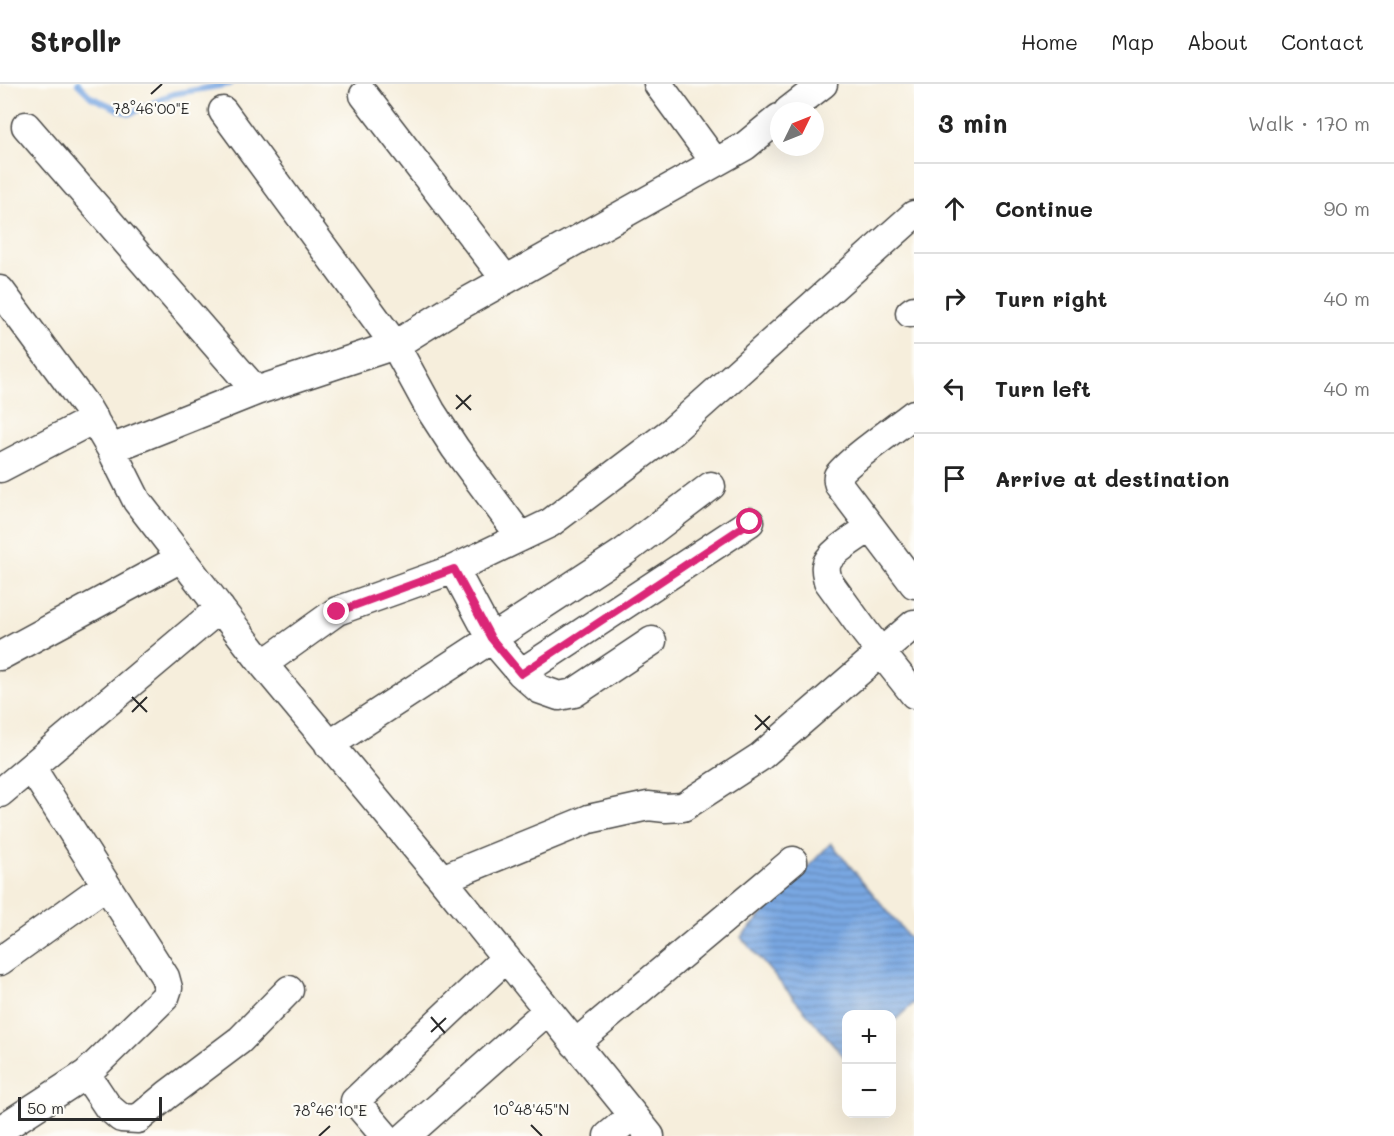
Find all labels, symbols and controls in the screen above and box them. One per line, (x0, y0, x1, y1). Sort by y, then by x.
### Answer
text: Strollr (30, 23, 121, 59)
text: Home (1021, 28, 1078, 55)
text: Map (1111, 28, 1154, 55)
text: About (1187, 28, 1248, 55)
text: Contact (1281, 28, 1364, 55)
text: 78°46'00"E (113, 98, 190, 118)
north arrow (770, 102, 824, 156)
text: 3 min (938, 106, 1007, 140)
text: Walk · 170 m (1248, 110, 1370, 136)
icon: ahead (938, 192, 971, 225)
text: Continue (995, 194, 1093, 223)
text: 90 m (1324, 195, 1370, 221)
icon: right (938, 282, 971, 315)
text: Turn right (995, 284, 1107, 313)
text: 40 m (1324, 285, 1370, 311)
icon: left (938, 372, 971, 405)
text: Turn left (995, 374, 1091, 403)
text: 40 m (1324, 375, 1370, 401)
icon: arrive (938, 462, 971, 495)
text: Arrive at destination (995, 464, 1230, 493)
route start (736, 508, 762, 534)
route end (323, 598, 349, 624)
map controls (842, 1010, 896, 1118)
button: + (842, 1010, 896, 1064)
button: − (842, 1064, 896, 1118)
scale bar (18, 1094, 162, 1122)
text: 50 m (27, 1097, 64, 1118)
text: 10°48'45"N (493, 1099, 569, 1119)
text: 78°46'10"E (293, 1100, 368, 1120)

